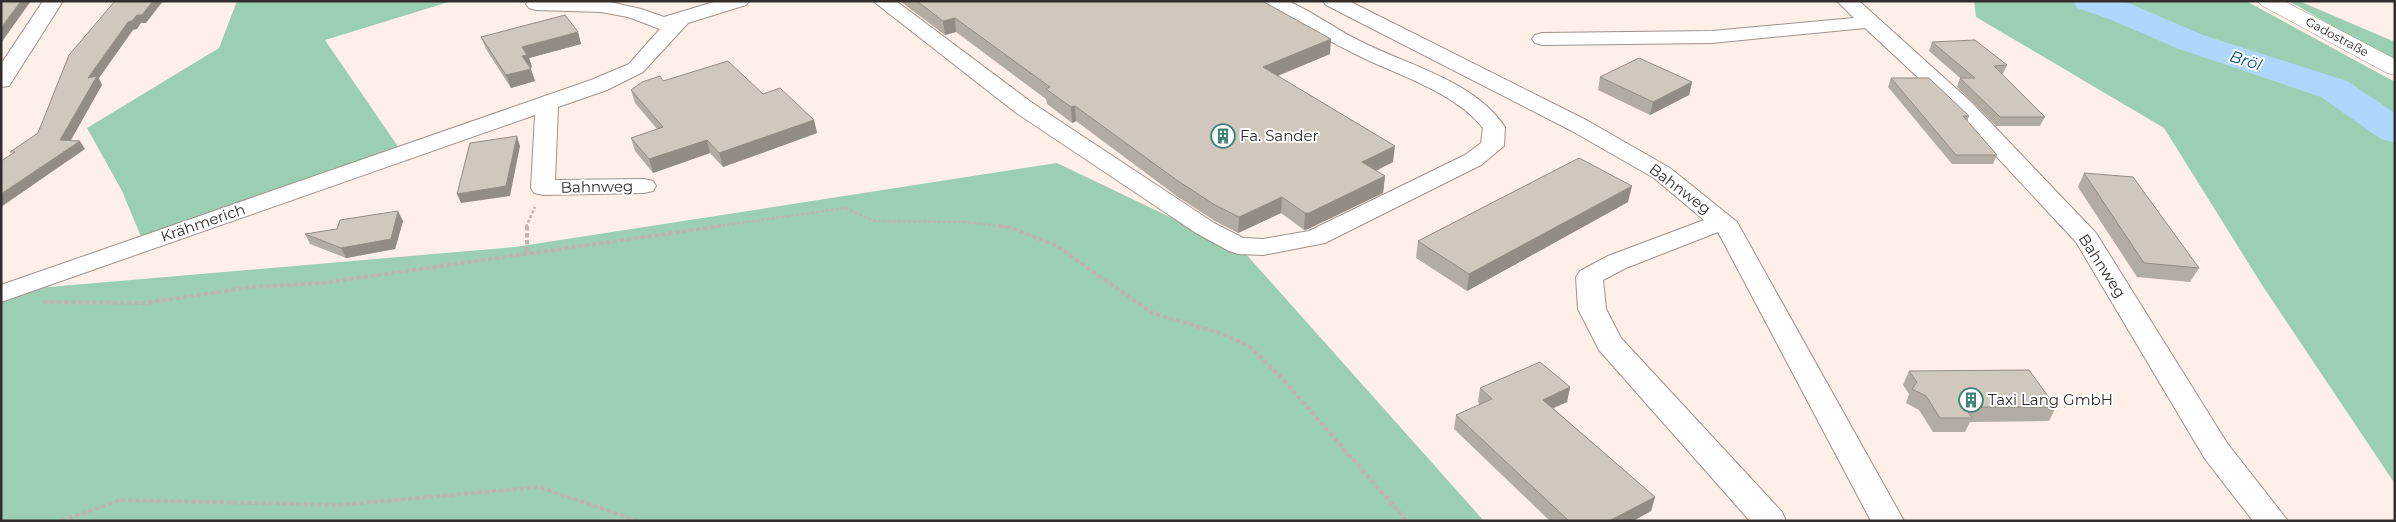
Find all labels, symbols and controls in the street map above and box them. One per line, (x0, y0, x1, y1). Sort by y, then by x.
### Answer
street label: Gadostraße (2303, 14, 2371, 59)
water label: Bröl (2227, 46, 2265, 75)
building icon: Fa. Sander (1210, 123, 1236, 149)
place label: Fa. Sander (1240, 126, 1319, 145)
street label: Bahnweg (1646, 159, 1715, 218)
street label: Bahnweg (561, 176, 633, 197)
street label: Krähmerich (158, 199, 248, 246)
street label: Bahnweg (2075, 230, 2130, 301)
building icon: Taxi Lang GmbH (1958, 387, 1984, 413)
place label: Taxi Lang GmbH (1988, 390, 2113, 409)

